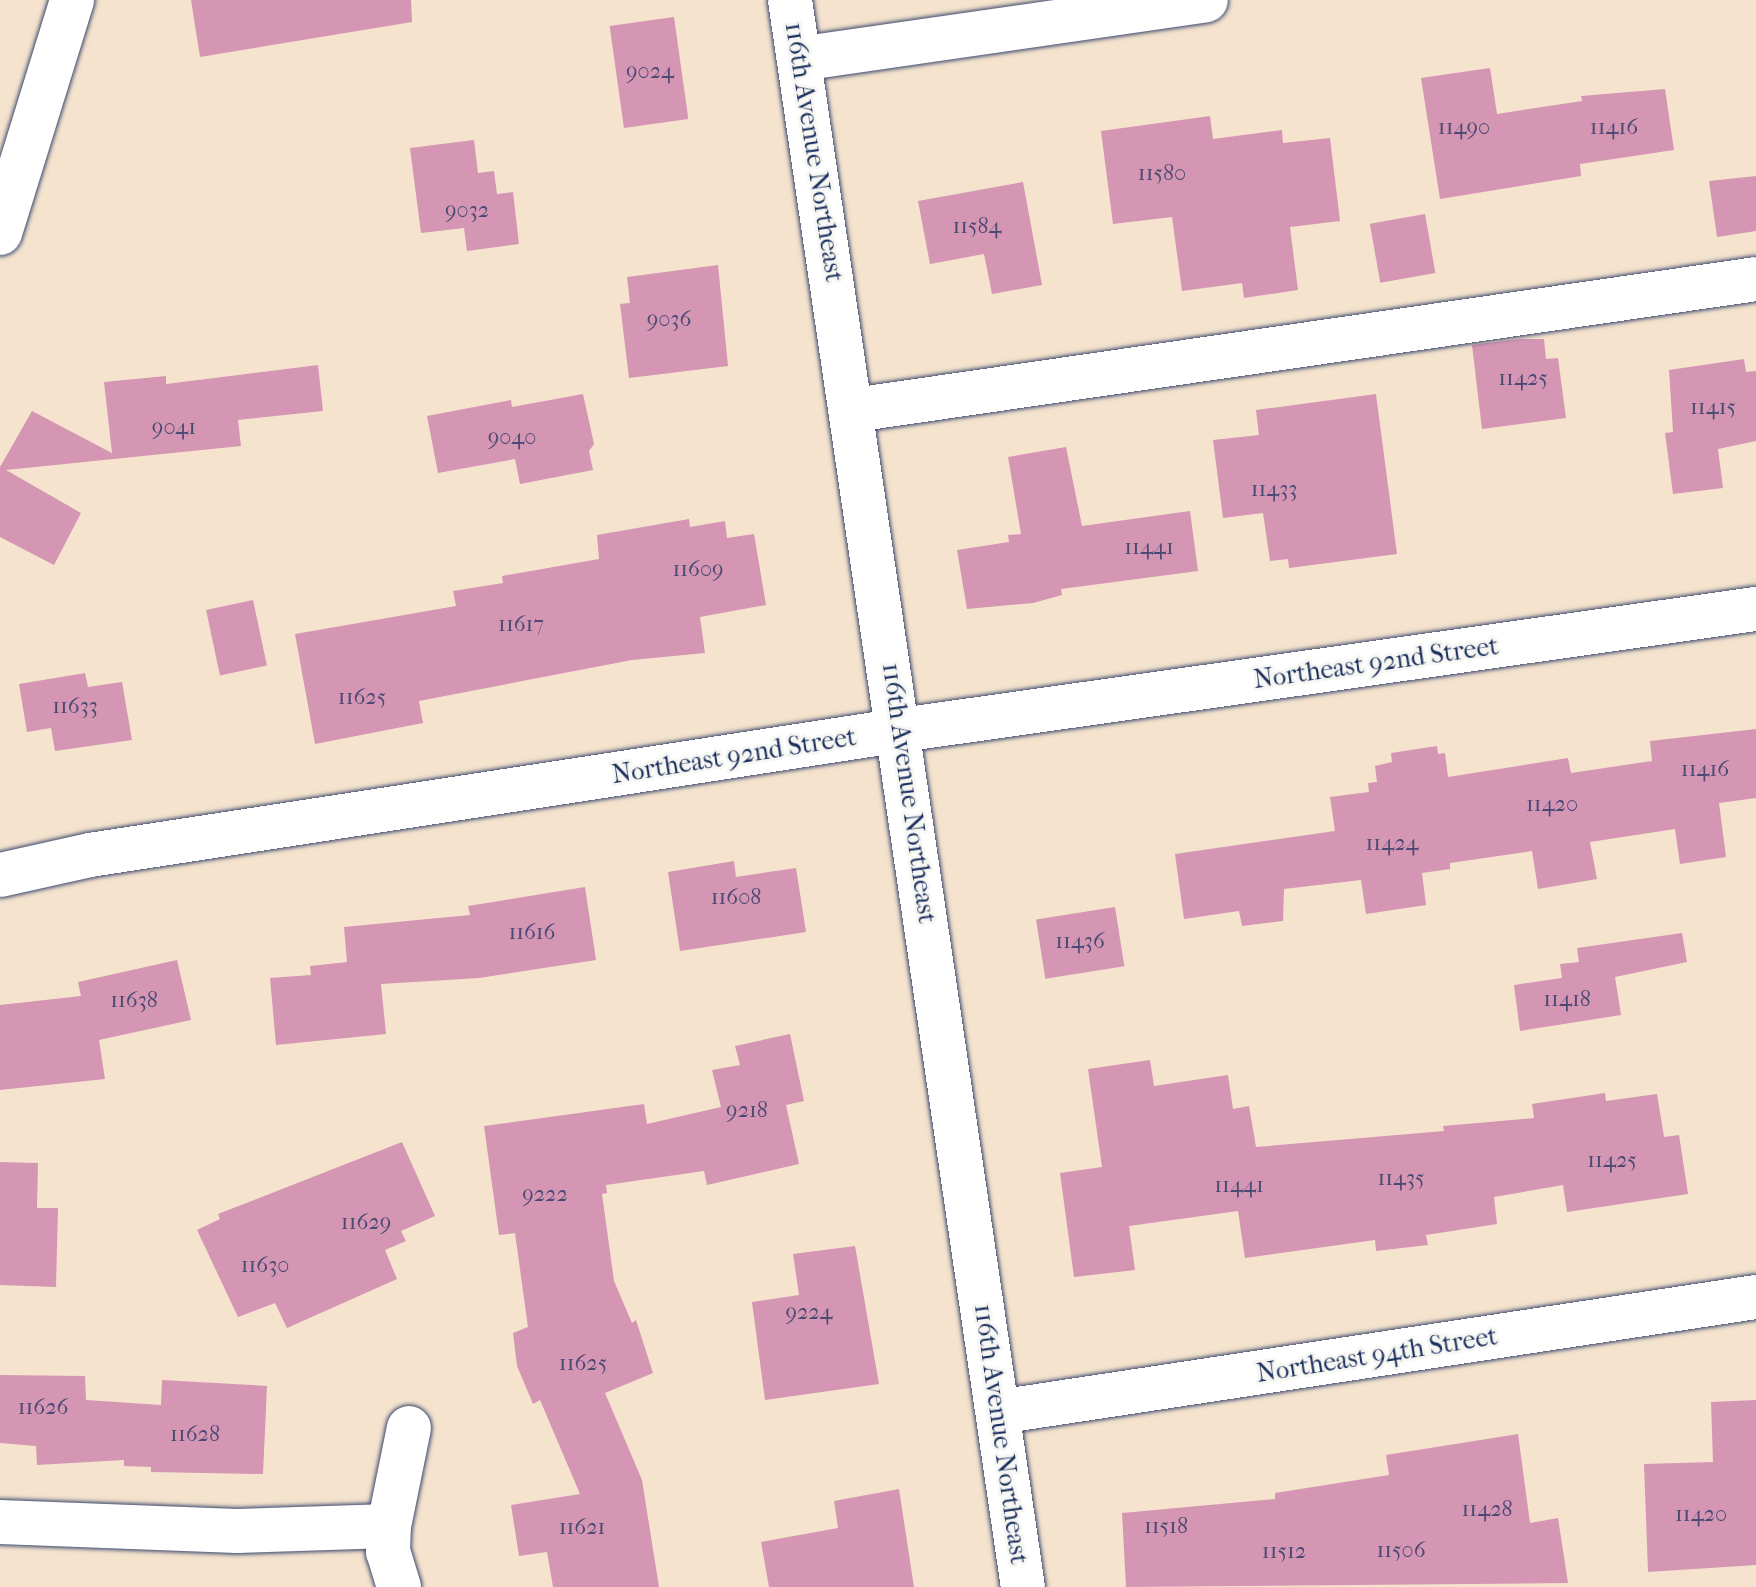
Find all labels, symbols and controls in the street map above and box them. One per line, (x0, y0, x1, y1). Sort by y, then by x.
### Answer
street label: 116th Avenue Northeast (778, 20, 850, 284)
house number: 9024 (626, 59, 674, 85)
house number: 11490 (1438, 115, 1490, 141)
house number: 11416 (1590, 115, 1638, 141)
house number: 11580 (1138, 161, 1186, 187)
house number: 9032 (445, 198, 489, 224)
house number: 11584 (952, 214, 1002, 240)
house number: 9036 (647, 307, 691, 333)
house number: 11425 (1498, 366, 1548, 392)
house number: 11415 (1690, 395, 1736, 421)
house number: 9041 (152, 415, 196, 441)
house number: 9040 (488, 425, 536, 451)
house number: 11433 (1251, 477, 1297, 503)
house number: 11441 (1124, 535, 1174, 561)
house number: 11609 (672, 557, 724, 583)
house number: 11617 (498, 612, 544, 638)
street label: Northeast 92nd Street (1252, 630, 1500, 696)
street label: 116th Avenue Northeast (875, 661, 943, 925)
house number: 11625 (338, 685, 386, 711)
house number: 11633 (52, 694, 98, 720)
street label: Northeast 92nd Street (610, 721, 858, 791)
house number: 11416 (1681, 757, 1729, 783)
house number: 11420 (1526, 792, 1578, 818)
house number: 11424 (1366, 831, 1418, 857)
house number: 11608 (711, 885, 761, 911)
house number: 11616 (508, 920, 556, 946)
house number: 11436 (1055, 929, 1105, 955)
house number: 11418 (1543, 987, 1591, 1013)
house number: 11638 (110, 988, 158, 1014)
house number: 9218 (726, 1098, 768, 1124)
house number: 11425 (1587, 1148, 1637, 1174)
house number: 11435 (1377, 1166, 1425, 1192)
house number: 11441 (1214, 1173, 1264, 1199)
house number: 9222 (522, 1182, 568, 1208)
house number: 11629 (341, 1210, 391, 1236)
house number: 11630 (241, 1253, 289, 1279)
house number: 9224 (785, 1300, 833, 1326)
street label: 116th Avenue Northeast (967, 1302, 1035, 1566)
street label: Northeast 94th Street (1254, 1321, 1500, 1389)
house number: 11625 (559, 1351, 607, 1377)
house number: 11626 (18, 1395, 68, 1421)
house number: 11628 (170, 1422, 220, 1448)
house number: 11428 (1461, 1497, 1513, 1523)
house number: 11420 (1675, 1502, 1727, 1528)
house number: 11518 (1144, 1514, 1188, 1540)
house number: 11621 (559, 1515, 605, 1541)
house number: 11506 (1376, 1538, 1426, 1564)
house number: 11512 (1262, 1539, 1306, 1565)

